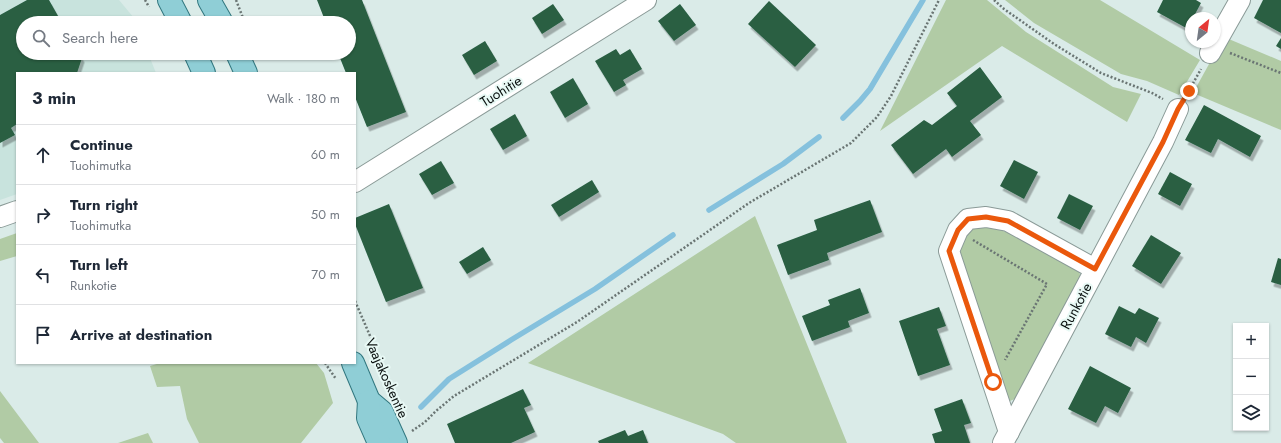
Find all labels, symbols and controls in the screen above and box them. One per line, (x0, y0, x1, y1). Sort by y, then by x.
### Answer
north arrow (1185, 12, 1221, 48)
search box (16, 16, 356, 60)
icon: search (30, 27, 52, 49)
text: Search here (62, 27, 138, 49)
street label: Tuohitie (476, 70, 526, 112)
route end (1180, 82, 1198, 100)
text: 3 min (32, 86, 76, 110)
text: Walk · 180 m (267, 89, 340, 108)
text: Continue (70, 134, 133, 156)
icon: ahead (32, 144, 54, 166)
text: 60 m (311, 145, 340, 164)
text: Tuohimutka (70, 156, 131, 175)
text: Turn right (70, 194, 138, 216)
icon: right (32, 204, 54, 226)
text: 50 m (311, 205, 340, 224)
text: Tuohimutka (70, 216, 131, 235)
text: Turn left (70, 254, 128, 276)
icon: left (32, 264, 54, 286)
text: 70 m (311, 265, 340, 284)
text: Runkotie (70, 276, 117, 295)
street label: Runkotie (1055, 279, 1097, 333)
map controls (1233, 323, 1269, 431)
button: + (1233, 323, 1269, 359)
icon: arrive (32, 324, 54, 346)
text: Arrive at destination (70, 324, 212, 346)
street label: Vaajakoskentie (360, 335, 414, 421)
button: − (1233, 359, 1269, 395)
route start (984, 373, 1002, 391)
button: layers (1233, 395, 1269, 431)

